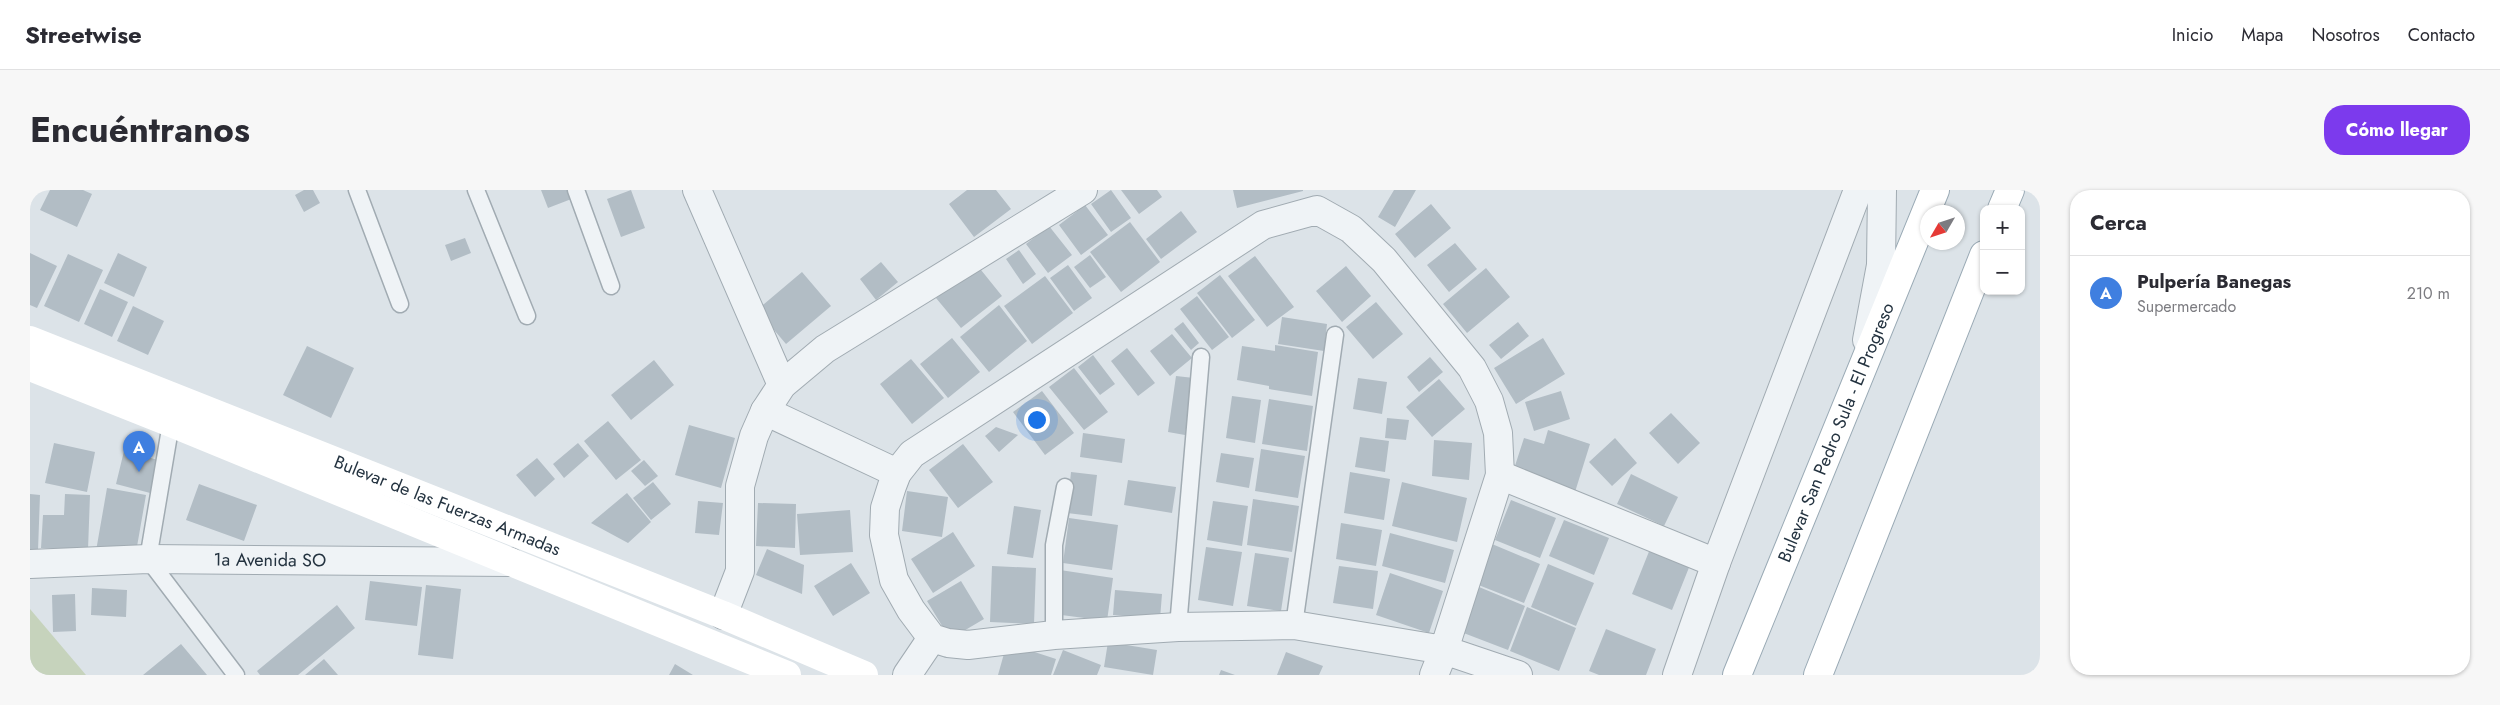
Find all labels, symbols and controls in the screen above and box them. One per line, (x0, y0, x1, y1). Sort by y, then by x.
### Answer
text: Streetwise (25, 17, 142, 52)
text: Inicio (2172, 22, 2213, 48)
text: Mapa (2241, 22, 2283, 48)
text: Nosotros (2311, 22, 2380, 48)
text: Contacto (2408, 22, 2475, 48)
text: Encuéntranos (30, 105, 250, 155)
button: Cómo llegar (2324, 105, 2470, 155)
north arrow (1920, 205, 1965, 250)
map controls (1980, 205, 2025, 295)
button: + (1980, 205, 2025, 250)
text: Cerca (2090, 208, 2147, 238)
button: − (1980, 250, 2025, 295)
text: Pulpería Banegas (2137, 268, 2291, 295)
text: A (2100, 282, 2112, 305)
text: 210 m (2407, 282, 2450, 305)
text: Supermercado (2137, 295, 2236, 318)
street label: Bulevar San Pedro Sula - El Progreso (1771, 299, 1901, 566)
your location (1024, 407, 1050, 433)
pin: A (123, 431, 155, 472)
street label: Bulevar de las Fuerzas Armadas (330, 449, 565, 562)
street label: 1a Avenida SO (213, 547, 326, 573)

